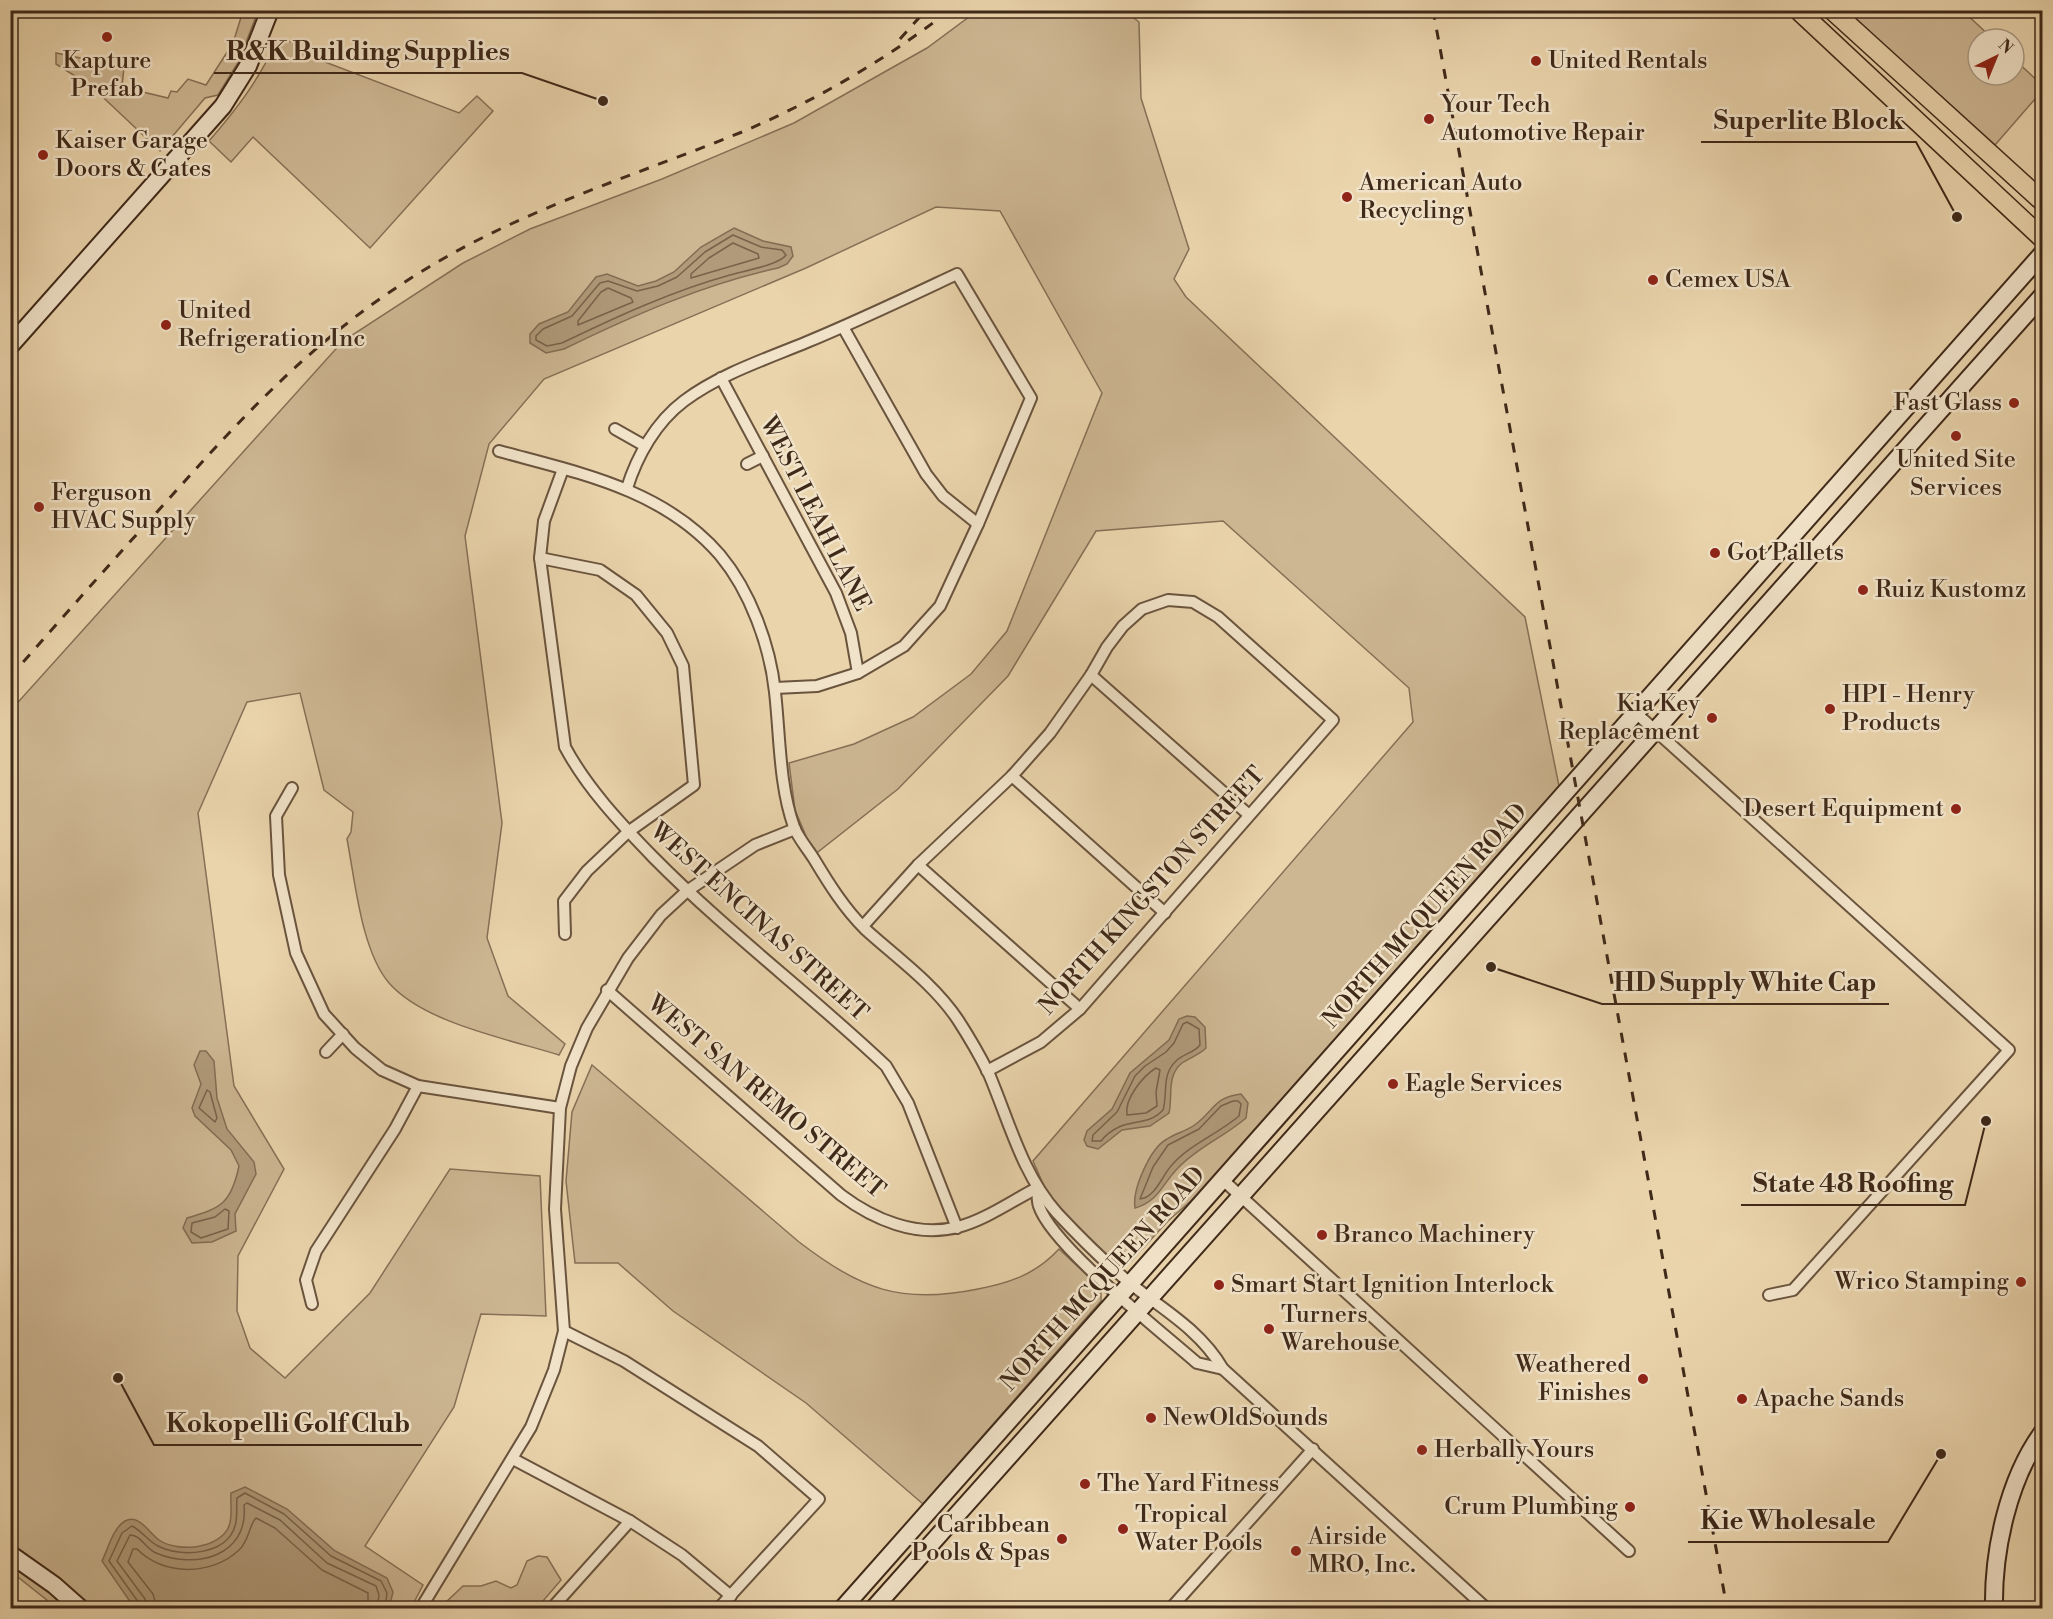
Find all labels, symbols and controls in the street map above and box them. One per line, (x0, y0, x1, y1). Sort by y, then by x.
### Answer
north arrow (1966, 27, 2026, 87)
callout: R&K Building Supplies (214, 29, 522, 73)
marker: Kapture Prefab (100, 30, 114, 44)
text: N (1994, 35, 2017, 59)
text: R&K Building Supplies (226, 36, 510, 68)
place label: Kapture Prefab (63, 46, 151, 104)
place label: United Rentals (1548, 46, 1708, 76)
marker: United Rentals (1529, 54, 1543, 68)
place label: Your Tech Automotive Repair (1439, 90, 1645, 148)
callout: Superlite Block (1701, 98, 1916, 142)
text: Superlite Block (1714, 105, 1905, 137)
marker: Your Tech Automotive Repair (1422, 112, 1436, 126)
place label: Kaiser Garage Doors & Gates (55, 126, 211, 184)
marker: Kaiser Garage Doors & Gates (36, 148, 50, 162)
place label: American Auto Recycling (1358, 168, 1523, 226)
marker: American Auto Recycling (1340, 190, 1354, 204)
place label: Cemex USA (1665, 265, 1792, 295)
marker: Cemex USA (1646, 273, 1660, 287)
place label: United Refrigeration Inc (178, 296, 365, 354)
marker: United Refrigeration Inc (159, 318, 173, 332)
place label: Fast Glass (1893, 388, 2002, 418)
marker: Fast Glass (2007, 396, 2021, 410)
street label: WEST LEAH LANE (752, 411, 877, 616)
marker: United Site Services (1949, 429, 1963, 443)
place label: United Site Services (1896, 445, 2016, 503)
place label: Ferguson HVAC Supply (51, 478, 196, 536)
marker: Ferguson HVAC Supply (32, 500, 46, 514)
place label: Got Pallets (1727, 538, 1844, 568)
marker: Got Pallets (1708, 546, 1722, 560)
place label: Ruiz Kustomz (1875, 575, 2026, 605)
marker: Ruiz Kustomz (1856, 583, 1870, 597)
place label: HPI - Henry Products (1842, 680, 1975, 738)
place label: Kia Key Replacement (1558, 689, 1700, 747)
marker: HPI - Henry Products (1823, 702, 1837, 716)
marker: Kia Key Replacement (1705, 711, 1719, 725)
street label: NORTH KINGSTON STREET (1032, 761, 1272, 1021)
place label: Desert Equipment (1743, 794, 1944, 824)
street label: NORTH MCQUEEN ROAD (1316, 797, 1534, 1035)
marker: Desert Equipment (1949, 802, 1963, 816)
street label: WEST ENCINAS STREET (643, 815, 874, 1028)
callout: HD Supply White Cap (1602, 960, 1889, 1004)
text: HD Supply White Cap (1613, 967, 1877, 999)
street label: WEST SAN REMO STREET (640, 988, 891, 1205)
place label: Eagle Services (1405, 1069, 1562, 1099)
marker: Eagle Services (1386, 1077, 1400, 1091)
street label: NORTH MCQUEEN ROAD (994, 1160, 1212, 1398)
callout: State 48 Roofing (1741, 1161, 1965, 1205)
text: State 48 Roofing (1753, 1168, 1955, 1200)
place label: Branco Machinery (1333, 1220, 1535, 1250)
marker: Branco Machinery (1315, 1228, 1329, 1242)
place label: Wrico Stamping (1834, 1267, 2010, 1297)
place label: Smart Start Ignition Interlock (1231, 1270, 1555, 1300)
marker: Wrico Stamping (2014, 1275, 2028, 1289)
marker: Smart Start Ignition Interlock (1212, 1278, 1226, 1292)
place label: Turners Warehouse (1280, 1300, 1400, 1358)
marker: Turners Warehouse (1262, 1322, 1276, 1336)
place label: Weathered Finishes (1514, 1350, 1631, 1408)
marker: Weathered Finishes (1636, 1372, 1650, 1386)
place label: Apache Sands (1753, 1384, 1904, 1414)
marker: Apache Sands (1735, 1392, 1749, 1406)
callout: Kokopelli Golf Club (154, 1401, 422, 1445)
place label: NewOldSounds (1163, 1403, 1328, 1433)
text: Kokopelli Golf Club (166, 1408, 410, 1440)
marker: NewOldSounds (1144, 1411, 1158, 1425)
place label: Herbally Yours (1434, 1435, 1594, 1465)
marker: Herbally Yours (1415, 1443, 1429, 1457)
place label: The Yard Fitness (1097, 1469, 1279, 1499)
marker: The Yard Fitness (1078, 1477, 1092, 1491)
place label: Crum Plumbing (1444, 1492, 1619, 1522)
callout: Kie Wholesale (1688, 1498, 1888, 1542)
place label: Tropical Water Pools (1134, 1500, 1263, 1558)
marker: Crum Plumbing (1623, 1500, 1637, 1514)
text: Kie Wholesale (1700, 1505, 1876, 1537)
place label: Caribbean Pools & Spas (911, 1510, 1050, 1568)
marker: Tropical Water Pools (1116, 1522, 1130, 1536)
place label: Airside MRO, Inc. (1307, 1522, 1416, 1580)
marker: Caribbean Pools & Spas (1055, 1532, 1069, 1546)
marker: Airside MRO, Inc. (1289, 1544, 1303, 1558)

